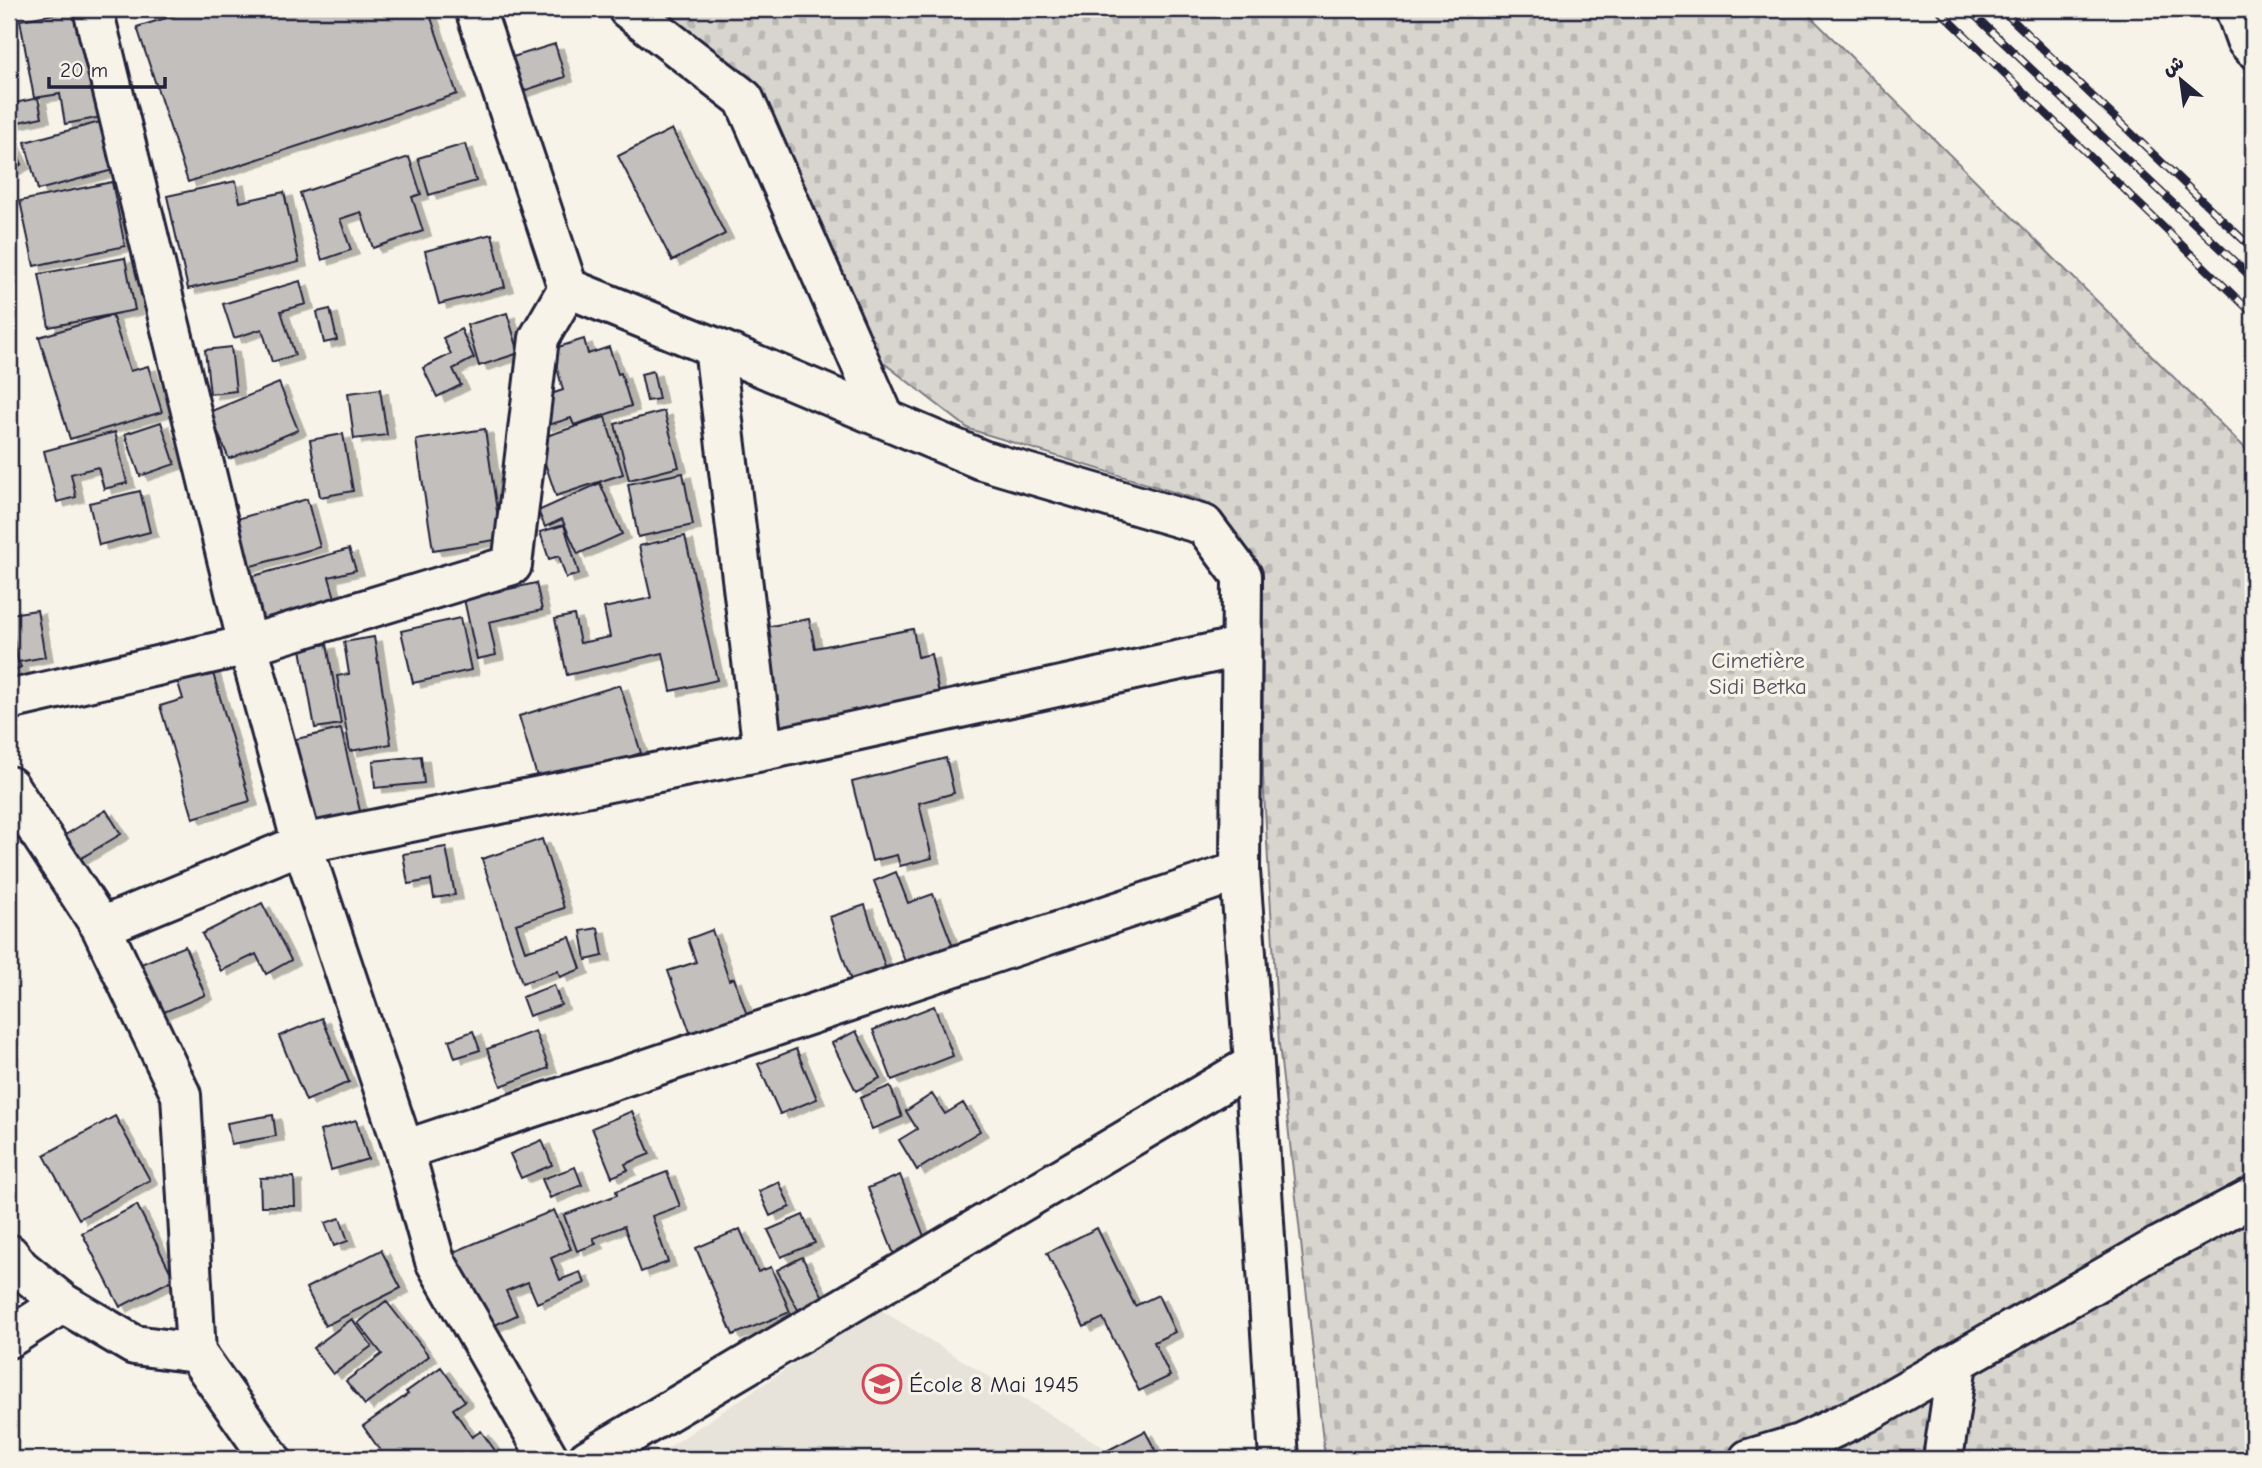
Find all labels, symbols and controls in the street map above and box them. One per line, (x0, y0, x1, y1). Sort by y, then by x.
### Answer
scale bar (49, 46, 164, 90)
north arrow (2146, 46, 2216, 116)
text: ش (2159, 51, 2188, 81)
text: 20 m (60, 58, 108, 82)
park label: Cimetière Sidi Betka (1709, 647, 1807, 700)
school or university icon: École 8 Mai 1945 (861, 1363, 903, 1405)
place label: École 8 Mai 1945 (909, 1371, 1079, 1398)

